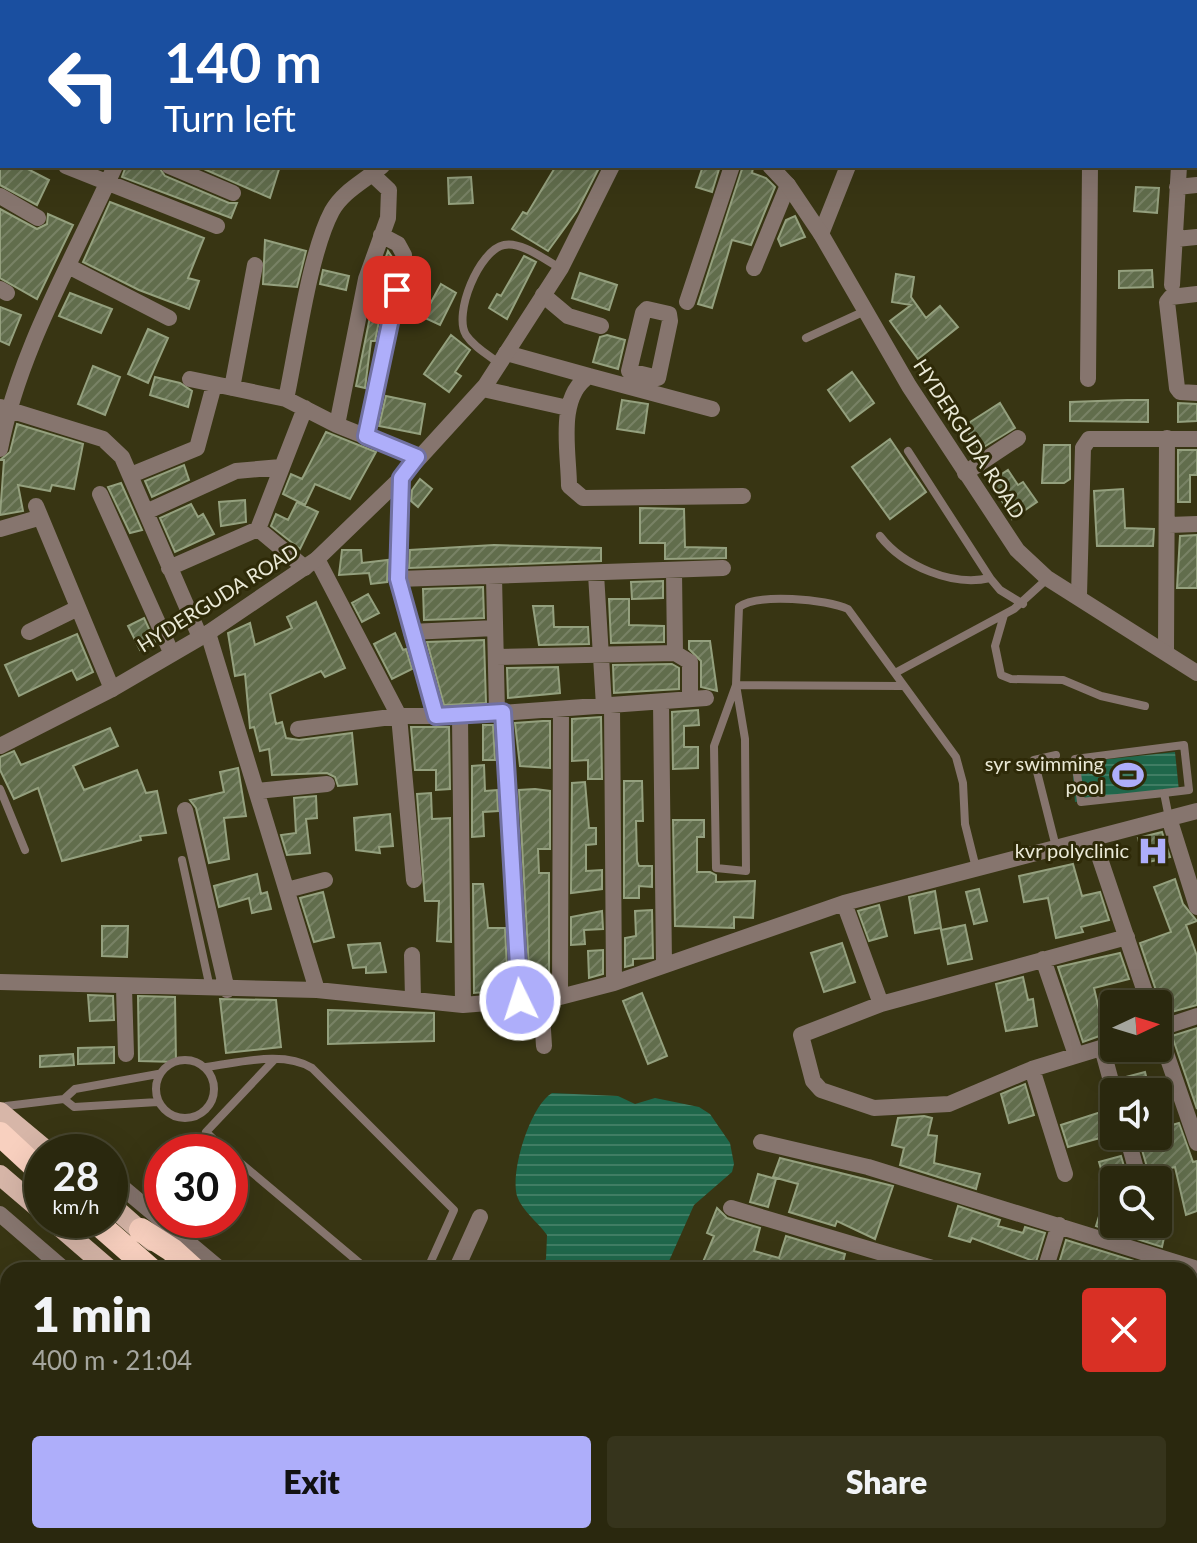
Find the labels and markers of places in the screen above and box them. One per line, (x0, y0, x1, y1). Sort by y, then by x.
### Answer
pin (363, 256, 431, 324)
place label: syr swimming pool (985, 751, 1104, 798)
sports icon: syr swimming pool (1111, 758, 1145, 792)
hospital icon: kvr polyclinic (1136, 834, 1170, 868)
place label: kvr polyclinic (1015, 838, 1129, 862)

